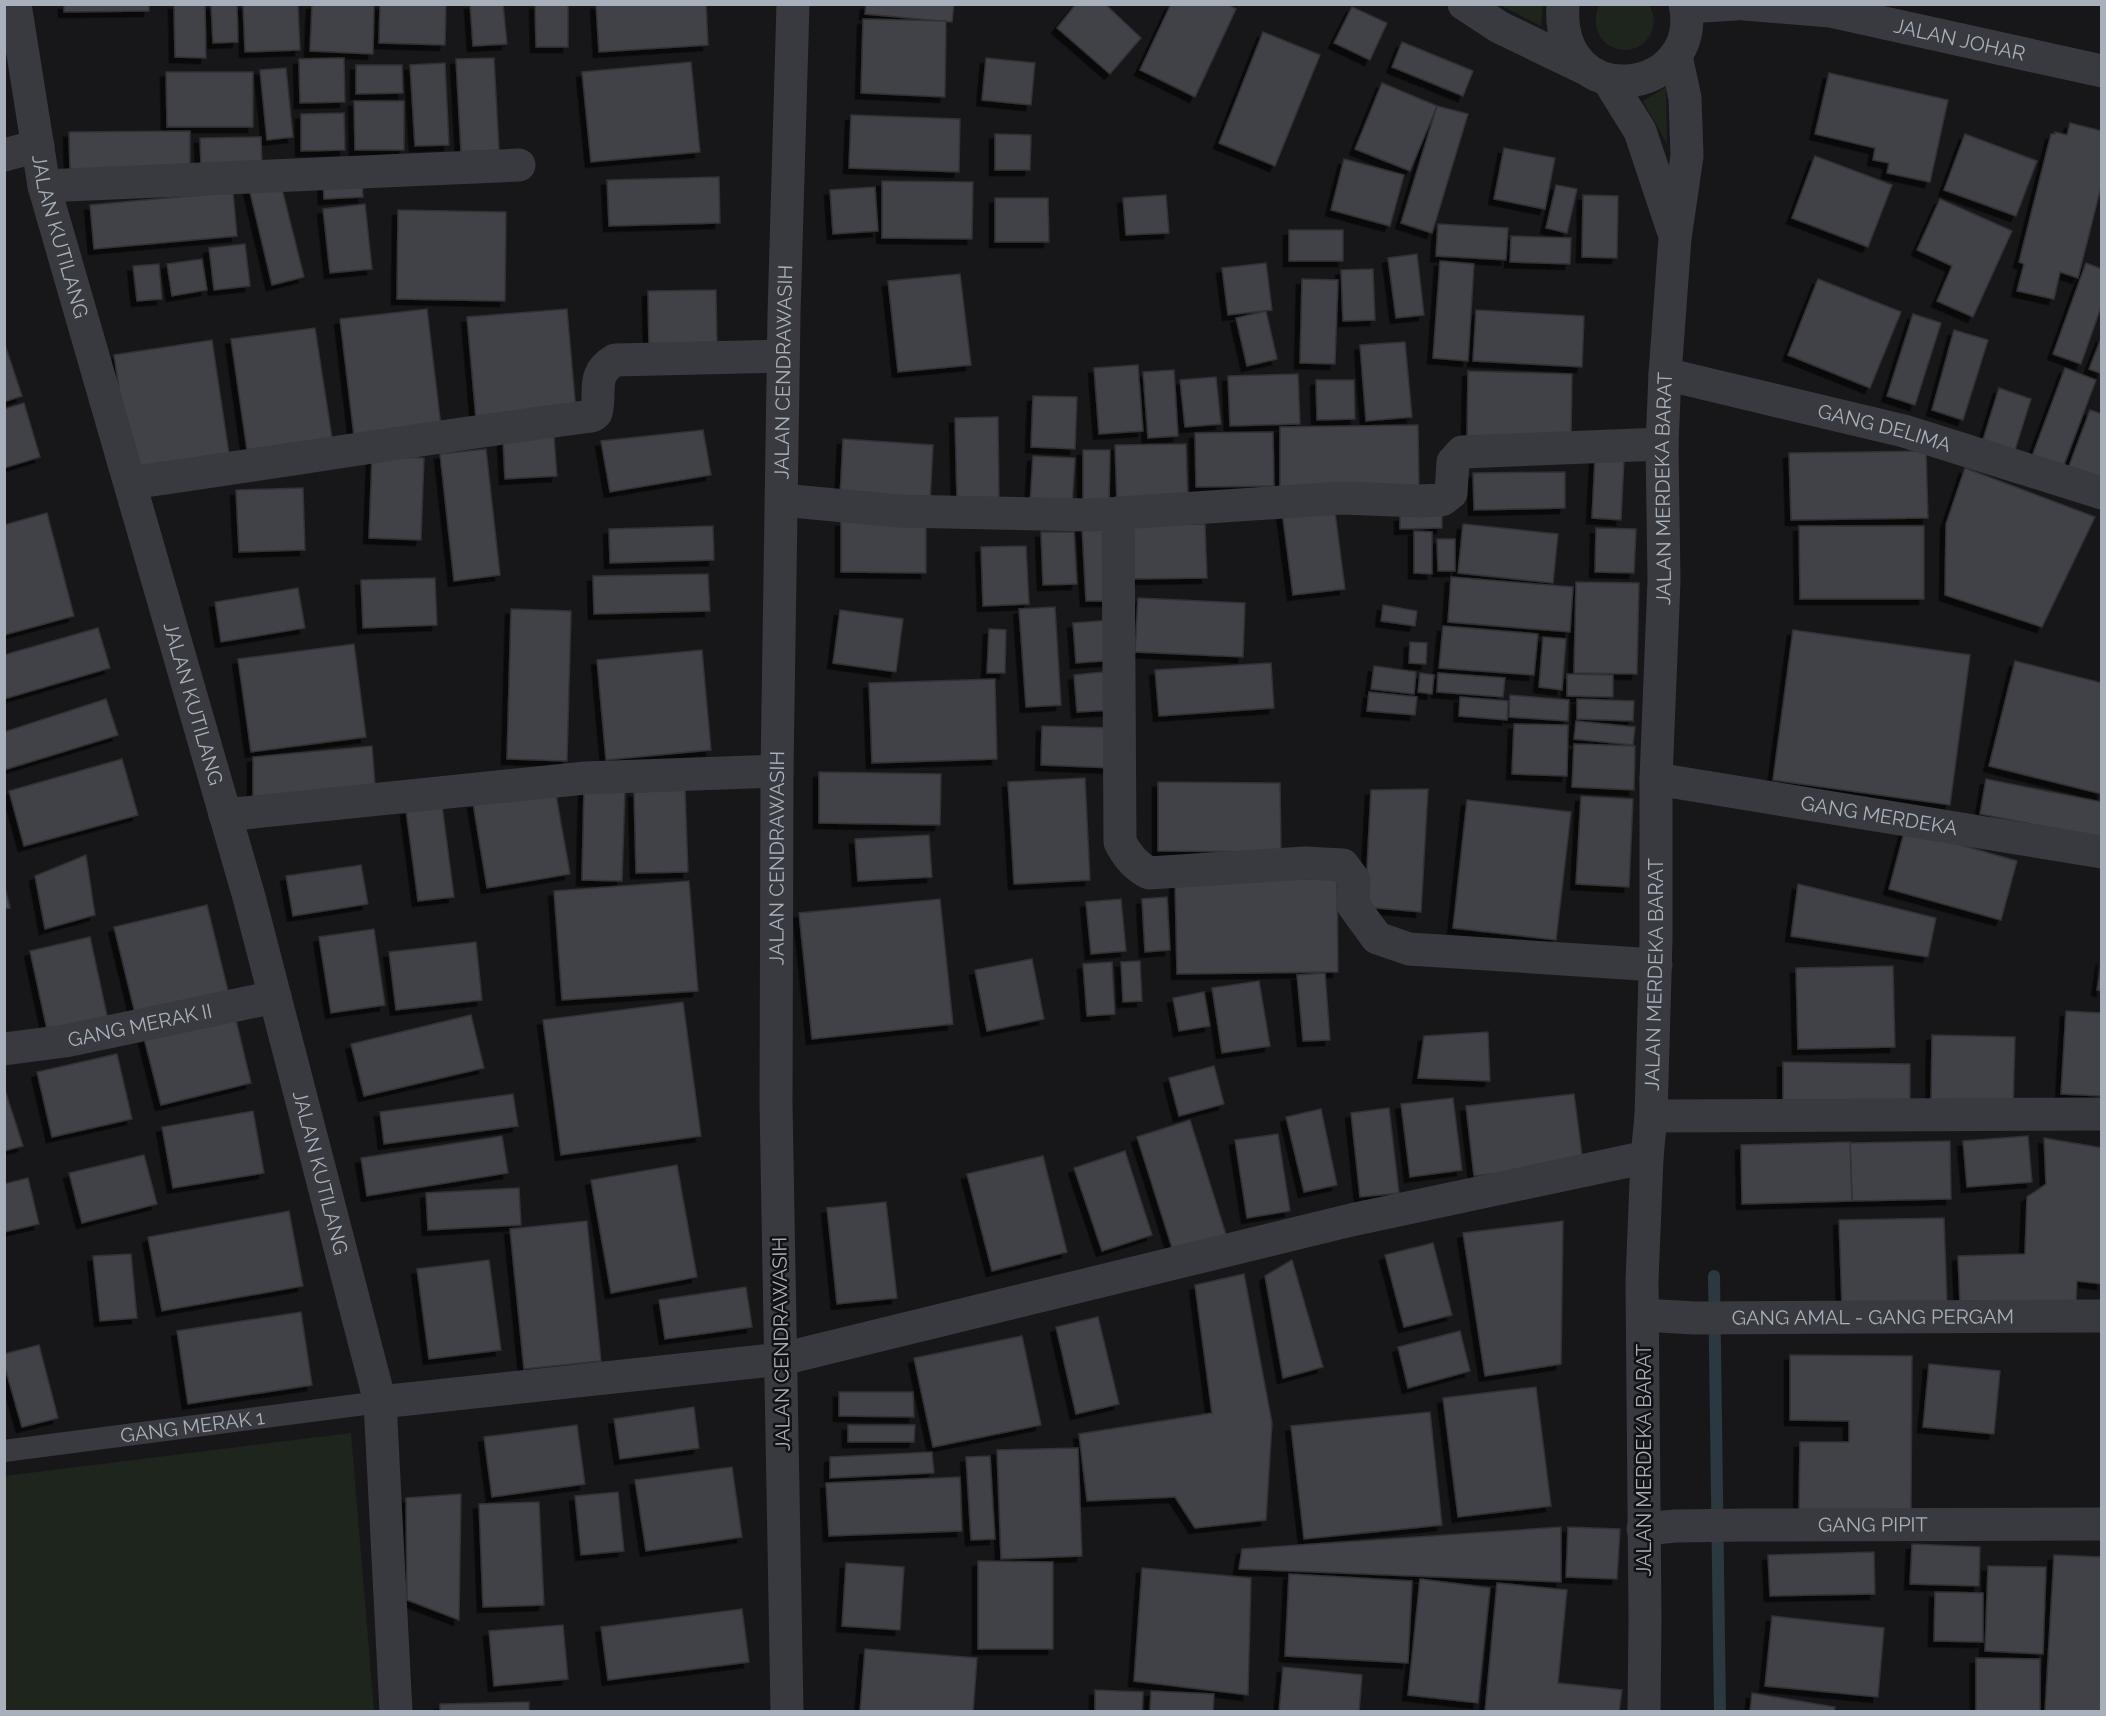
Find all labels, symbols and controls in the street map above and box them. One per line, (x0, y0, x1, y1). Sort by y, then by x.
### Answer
street label: JALAN JOHAR (1892, 13, 2028, 66)
street label: JALAN KUTILANG (27, 153, 94, 321)
street label: JALAN CENDRAWASIH (769, 265, 797, 480)
street label: JALAN MERDEKA BARAT (1650, 372, 1677, 605)
street label: GANG DELIMA (1815, 399, 1955, 457)
street label: JALAN KUTILANG (158, 619, 228, 788)
street label: JALAN CENDRAWASIH (764, 751, 789, 965)
street label: GANG MERDEKA (1799, 791, 1960, 840)
street label: JALAN MERDEKA BARAT (1640, 858, 1668, 1091)
street label: GANG MERAK II (66, 999, 214, 1052)
street label: JALAN KUTILANG (288, 1088, 353, 1257)
street label: JALAN CENDRAWASIH (767, 1237, 795, 1451)
street label: GANG AMAL - GANG PERGAM (1732, 1304, 2014, 1330)
street label: JALAN MERDEKA BARAT (1632, 1344, 1656, 1576)
street label: GANG MERAK 1 (119, 1405, 266, 1448)
street label: GANG PIPIT (1818, 1512, 1928, 1537)

